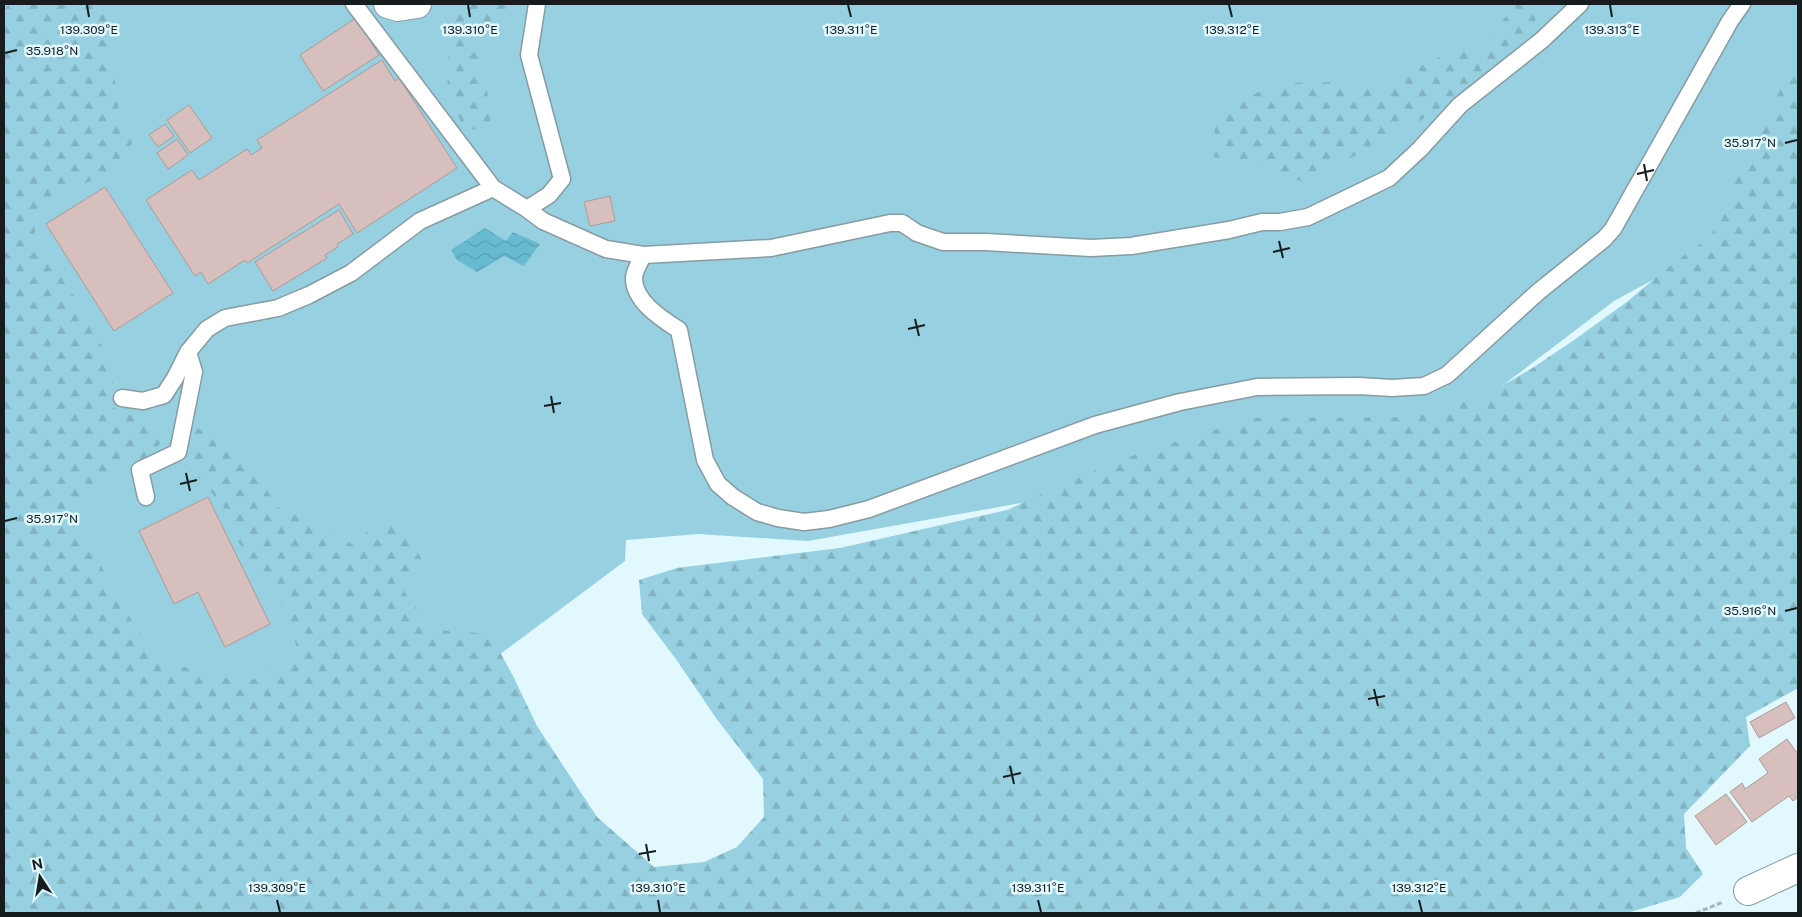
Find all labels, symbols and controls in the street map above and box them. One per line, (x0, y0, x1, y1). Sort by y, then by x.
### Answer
text: 139.309°E (60, 23, 118, 37)
text: 139.310°E (442, 23, 498, 37)
text: 139.311°E (825, 23, 877, 37)
text: 139.312°E (1204, 23, 1260, 37)
text: 139.313°E (1584, 23, 1640, 37)
text: 35.918°N (26, 44, 78, 58)
text: 35.917°N (1724, 136, 1776, 150)
text: 35.917°N (26, 512, 78, 526)
text: 35.916°N (1724, 604, 1776, 618)
north arrow (15, 852, 65, 902)
text: N (30, 855, 44, 873)
text: 139.309°E (248, 881, 306, 895)
text: 139.310°E (630, 881, 686, 895)
text: 139.311°E (1012, 881, 1064, 895)
text: 139.312°E (1391, 881, 1447, 895)

